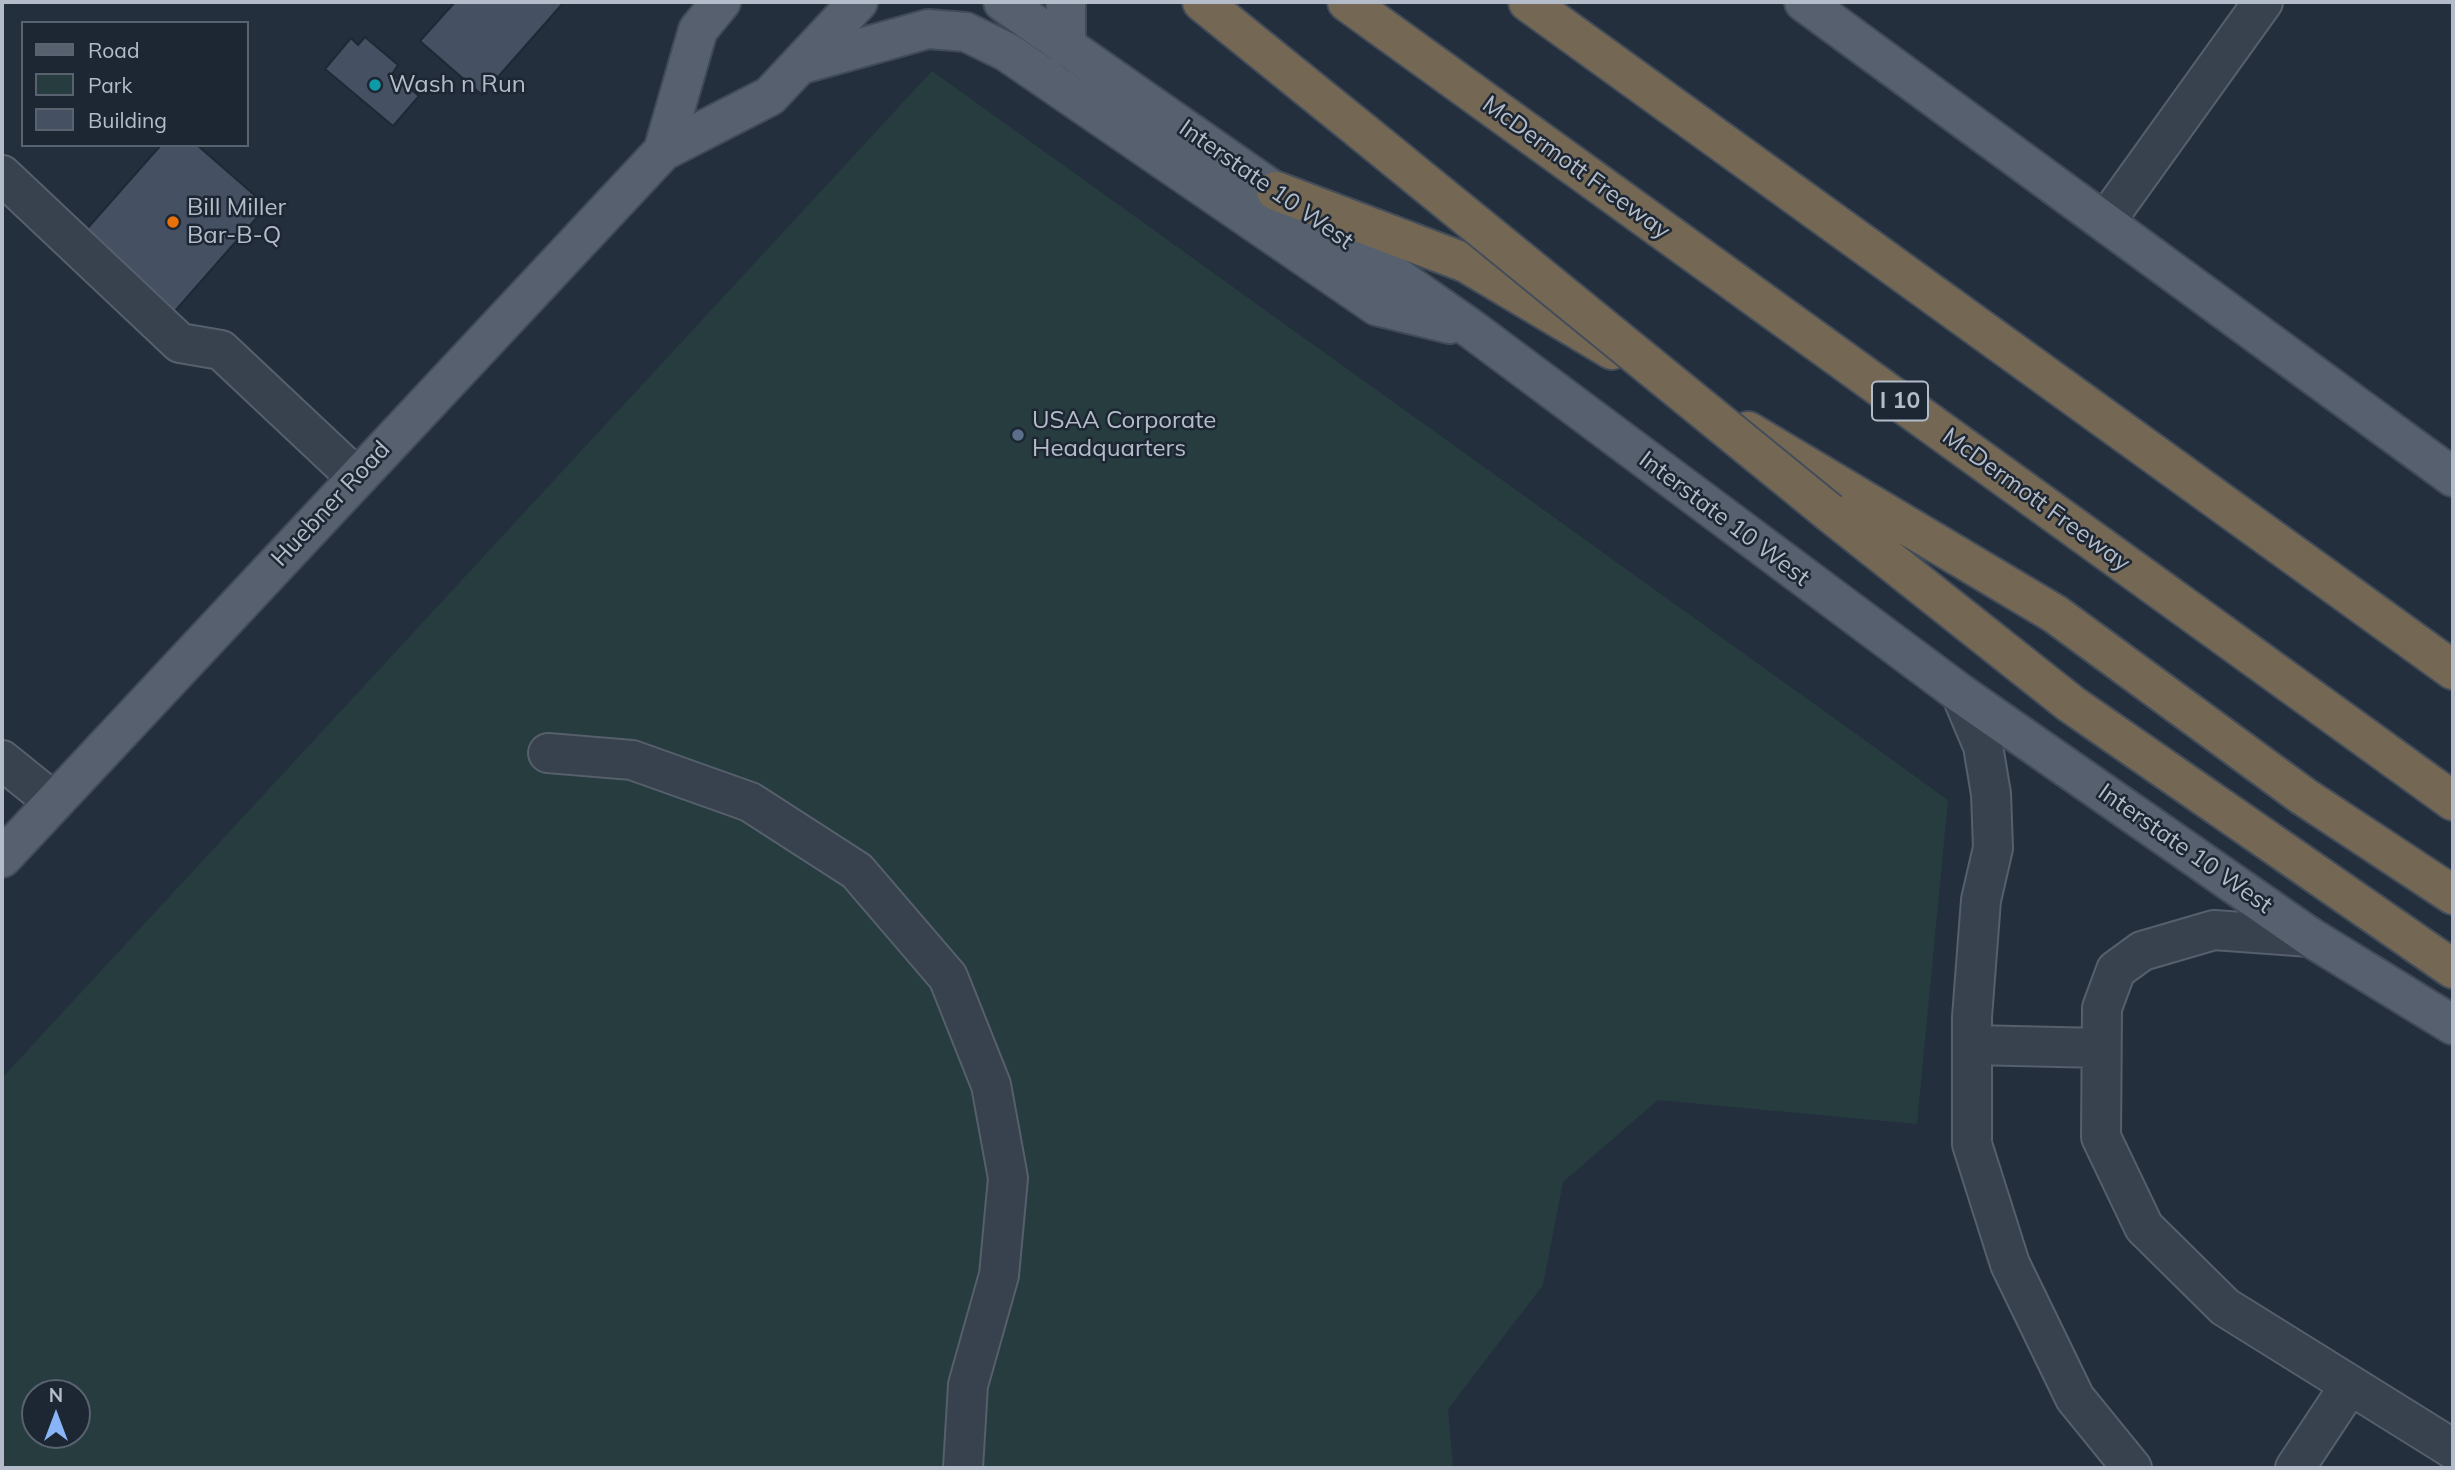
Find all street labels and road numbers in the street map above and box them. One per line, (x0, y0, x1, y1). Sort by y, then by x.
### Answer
street label: McDermott Freeway (1477, 90, 1675, 246)
street label: Interstate 10 West (1173, 114, 1359, 256)
road number: I 10 (1872, 382, 1928, 420)
street label: McDermott Freeway (1937, 422, 2135, 578)
street label: Huebner Road (266, 435, 396, 573)
street label: Interstate 10 West (1633, 446, 1815, 592)
street label: Interstate 10 West (2092, 778, 2278, 920)

